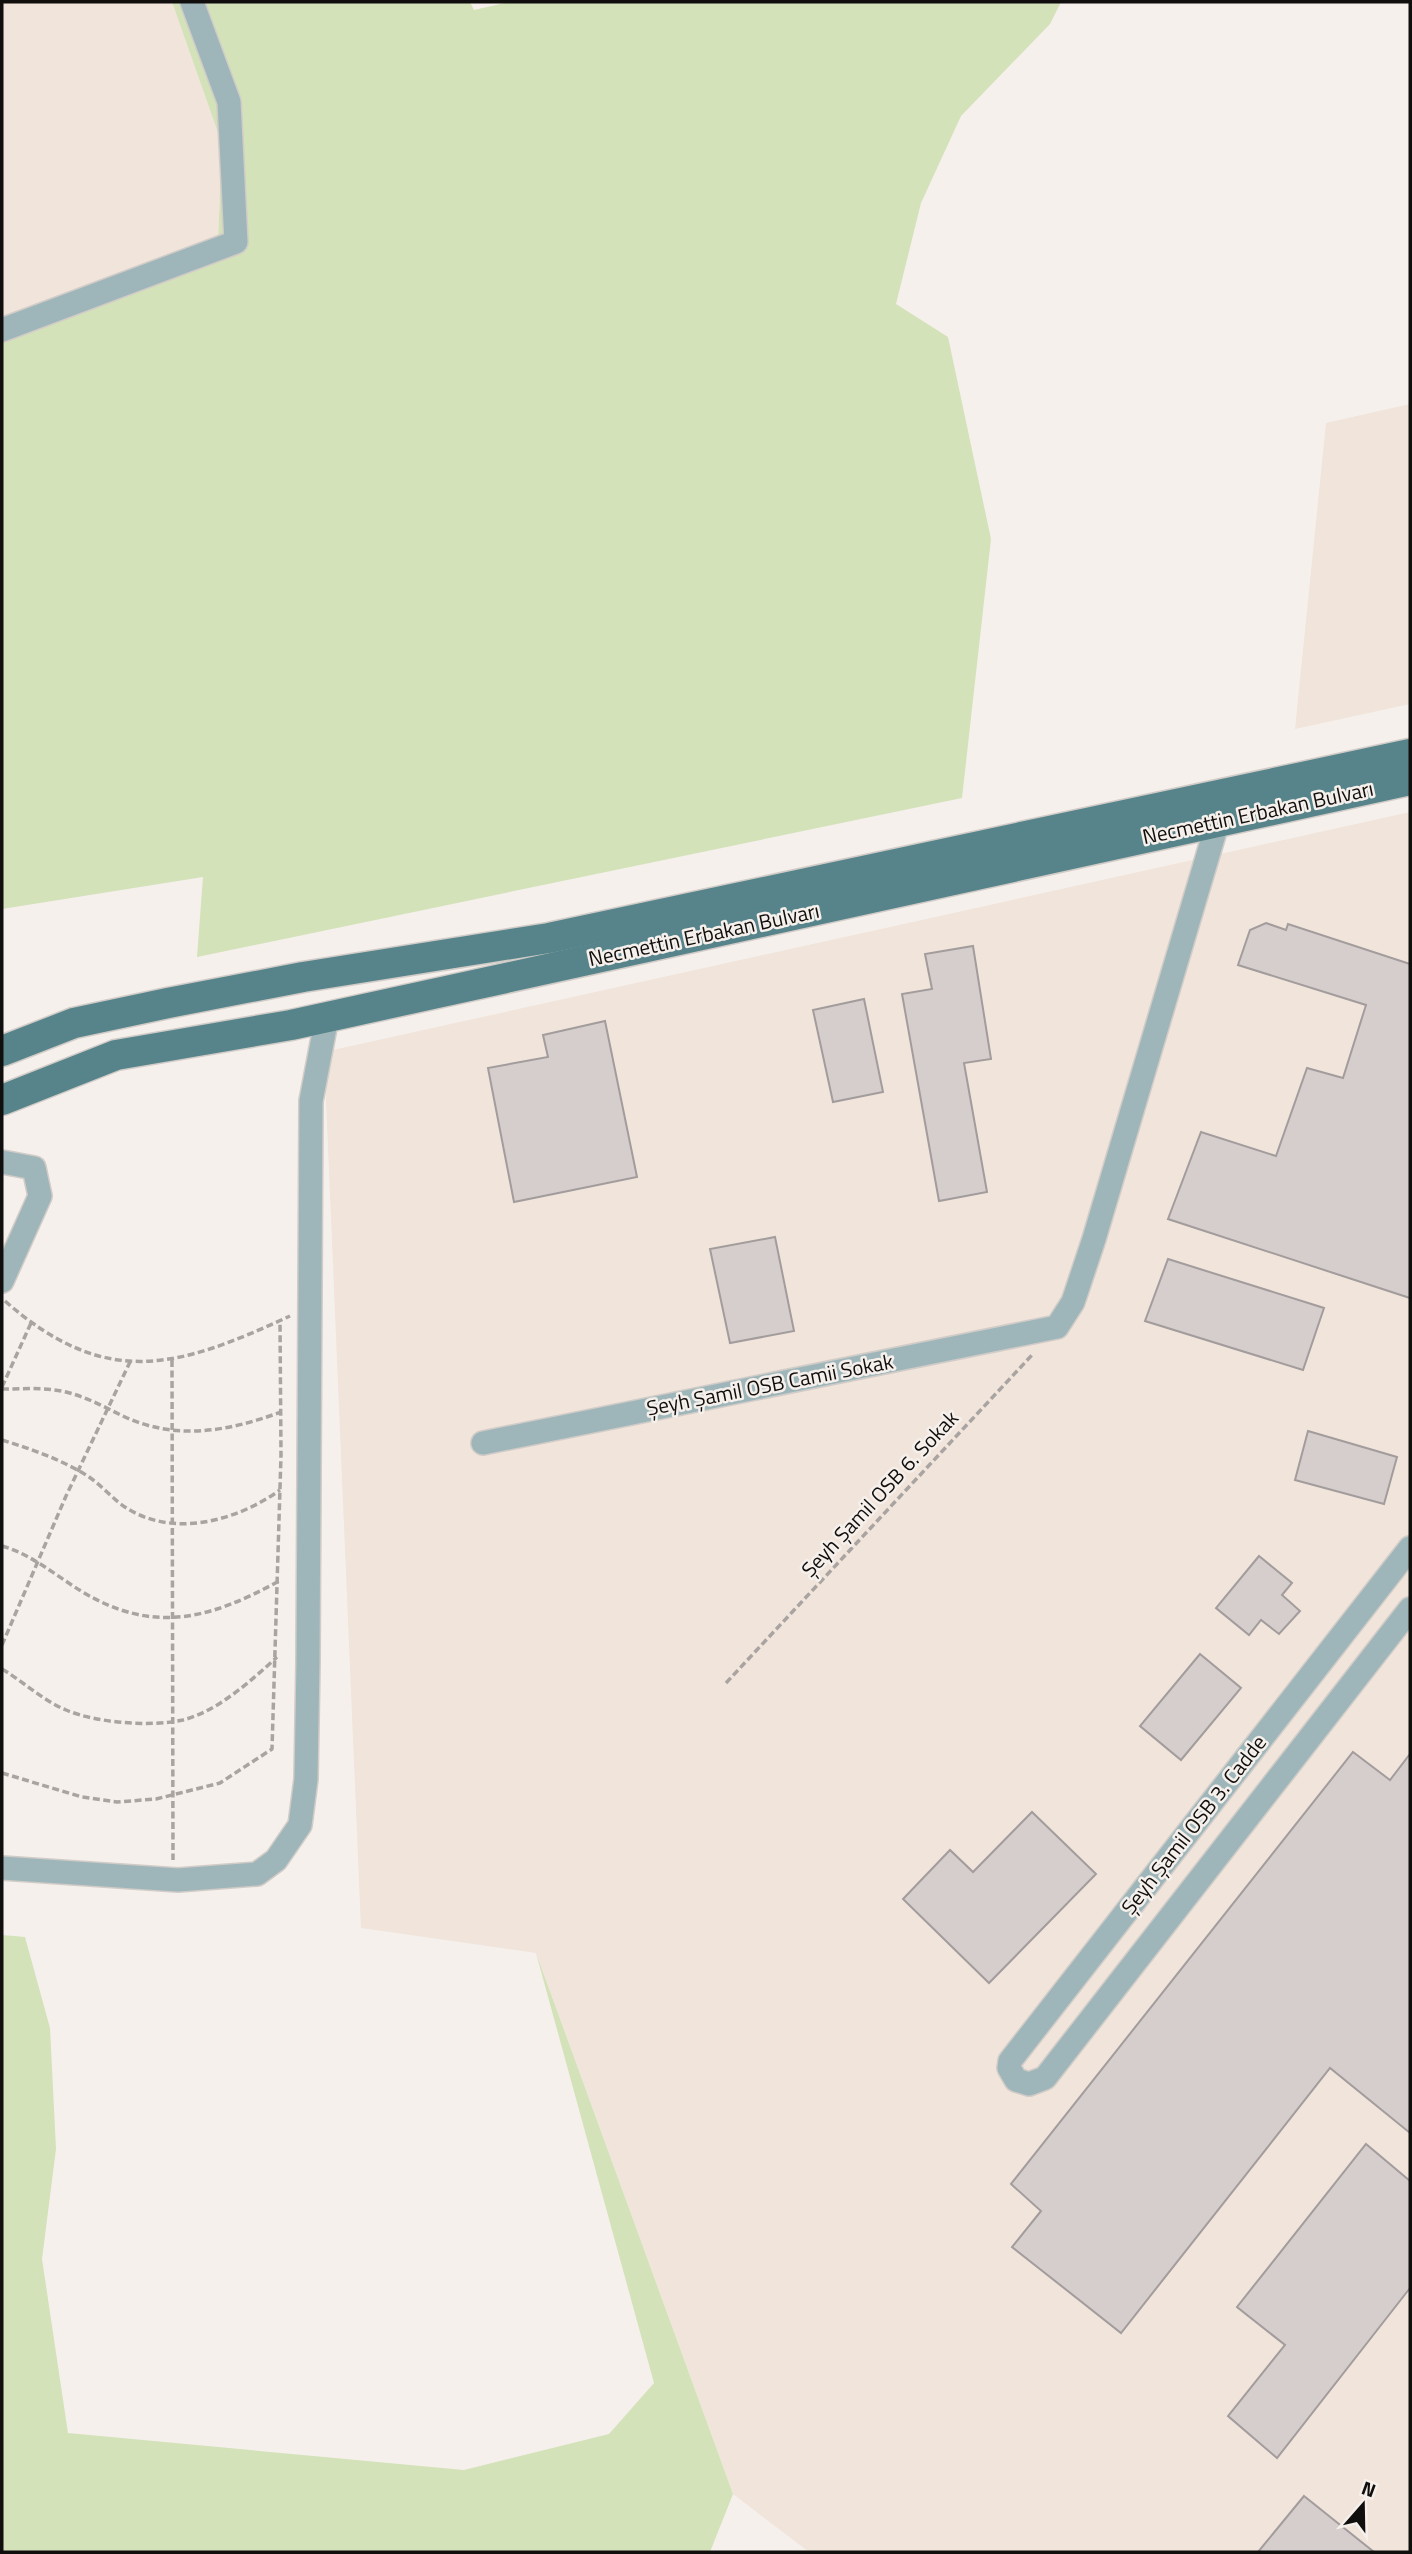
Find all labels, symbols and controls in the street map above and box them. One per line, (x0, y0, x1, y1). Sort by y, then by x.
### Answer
street label: Necmettin Erbakan Bulvarı (1139, 772, 1376, 852)
street label: Necmettin Erbakan Bulvarı (585, 894, 822, 974)
street label: Şeyh Şamil OSB Camii Sokak (644, 1344, 896, 1424)
street label: Şeyh Şamil OSB 6. Sokak (793, 1403, 965, 1584)
street label: Şeyh Şamil OSB 3. Cadde (1113, 1728, 1273, 1921)
north arrow (1328, 2470, 1398, 2540)
text: N (1358, 2473, 1380, 2504)

